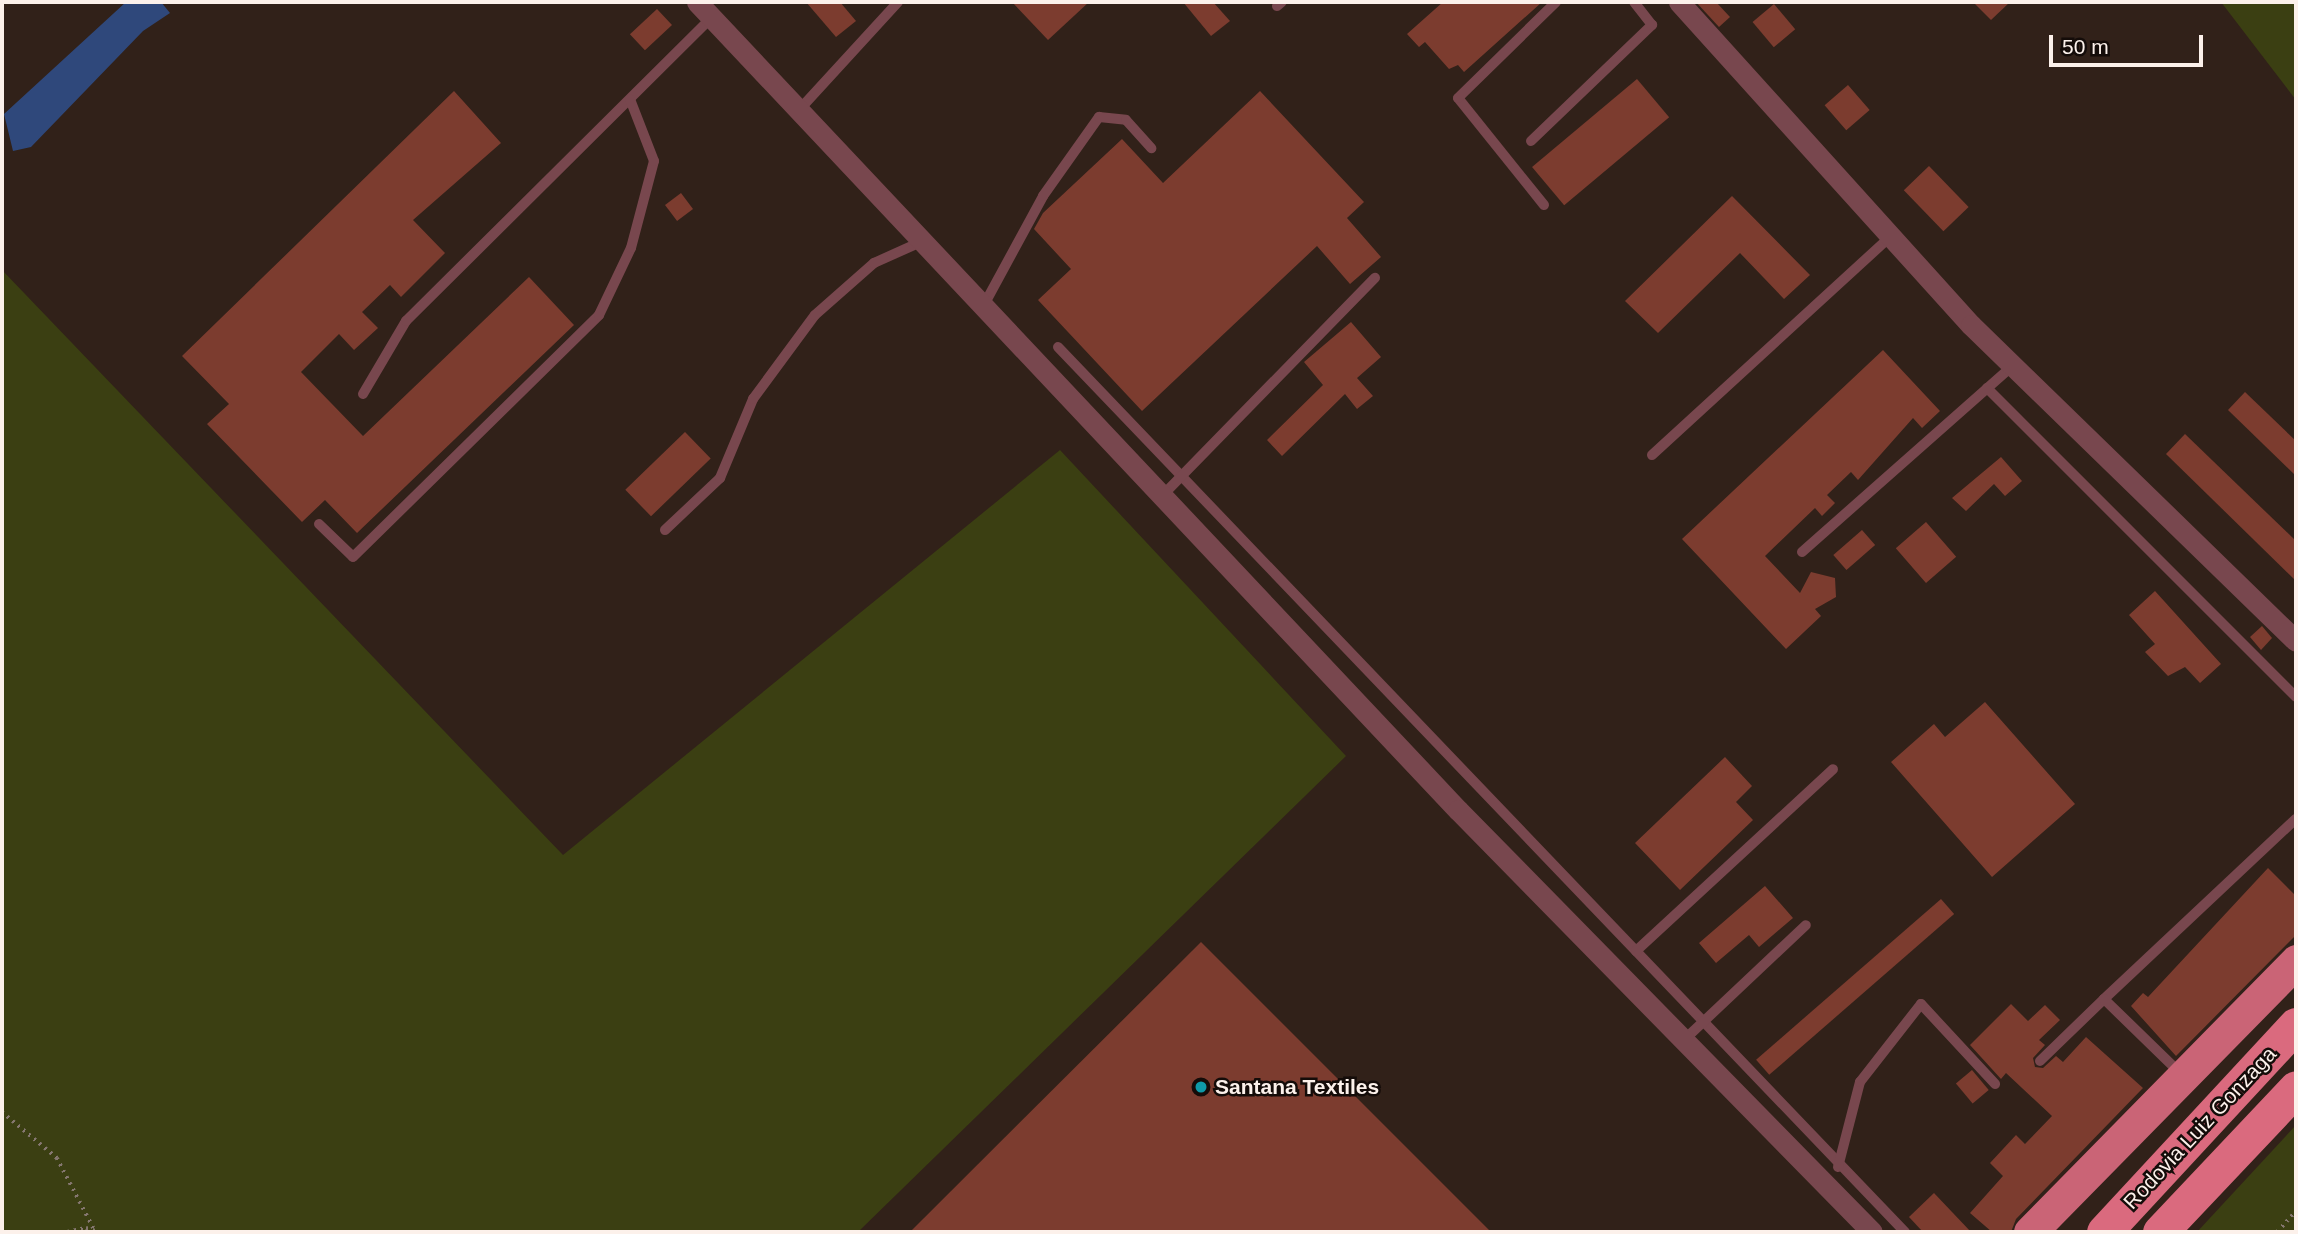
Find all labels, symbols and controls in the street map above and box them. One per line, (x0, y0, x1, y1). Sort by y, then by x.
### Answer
scale bar (2053, 21, 2207, 65)
text: 50 m (2062, 35, 2109, 58)
street label: Rodovia Luiz Gonzaga (2118, 1042, 2282, 1214)
place label: Santana Textiles (1215, 1074, 1379, 1100)
marker: Santana Textiles (1193, 1079, 1209, 1095)

